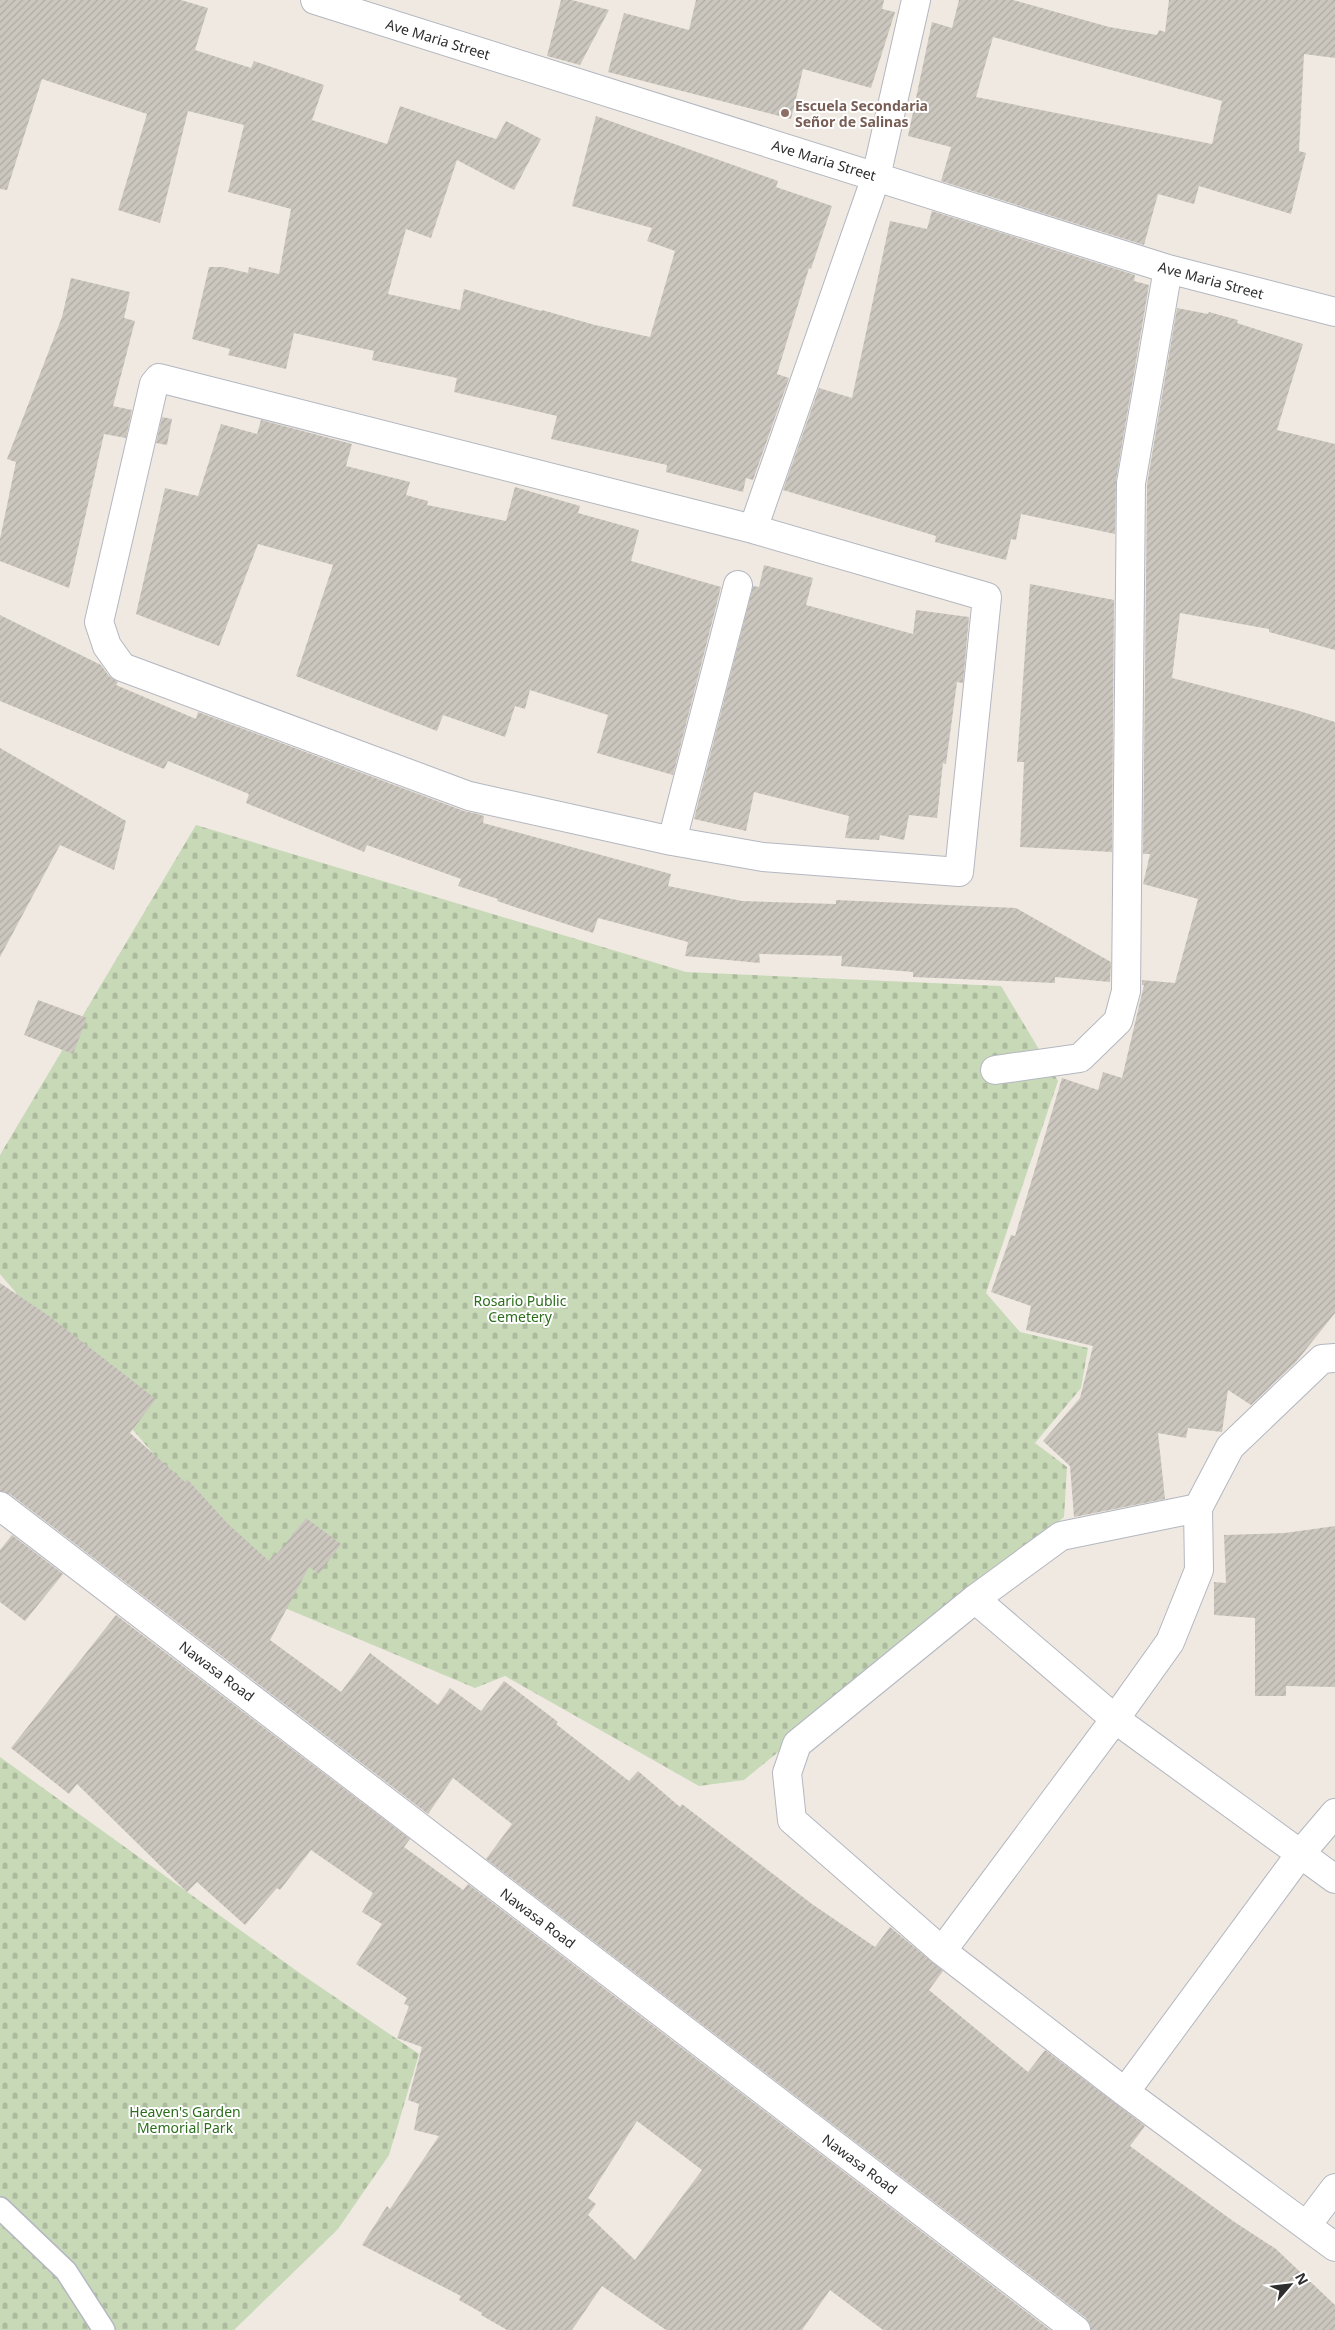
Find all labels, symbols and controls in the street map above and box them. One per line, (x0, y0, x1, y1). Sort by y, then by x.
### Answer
street label: Ave Maria Street (384, 14, 492, 64)
place label: Escuela Secondaria Señor de Salinas (795, 96, 928, 131)
marker: Escuela Secondaria Señor de Salinas (779, 107, 791, 119)
street label: Ave Maria Street (770, 135, 878, 185)
street label: Ave Maria Street (1156, 257, 1266, 303)
park label: Rosario Public Cemetery (474, 1291, 567, 1326)
street label: Nawasa Road (176, 1637, 258, 1705)
street label: Nawasa Road (497, 1884, 579, 1952)
park label: Heaven's Garden Memorial Park (129, 2102, 241, 2137)
street label: Nawasa Road (819, 2130, 901, 2198)
north arrow (1265, 2260, 1315, 2310)
text: N (1291, 2269, 1313, 2288)

